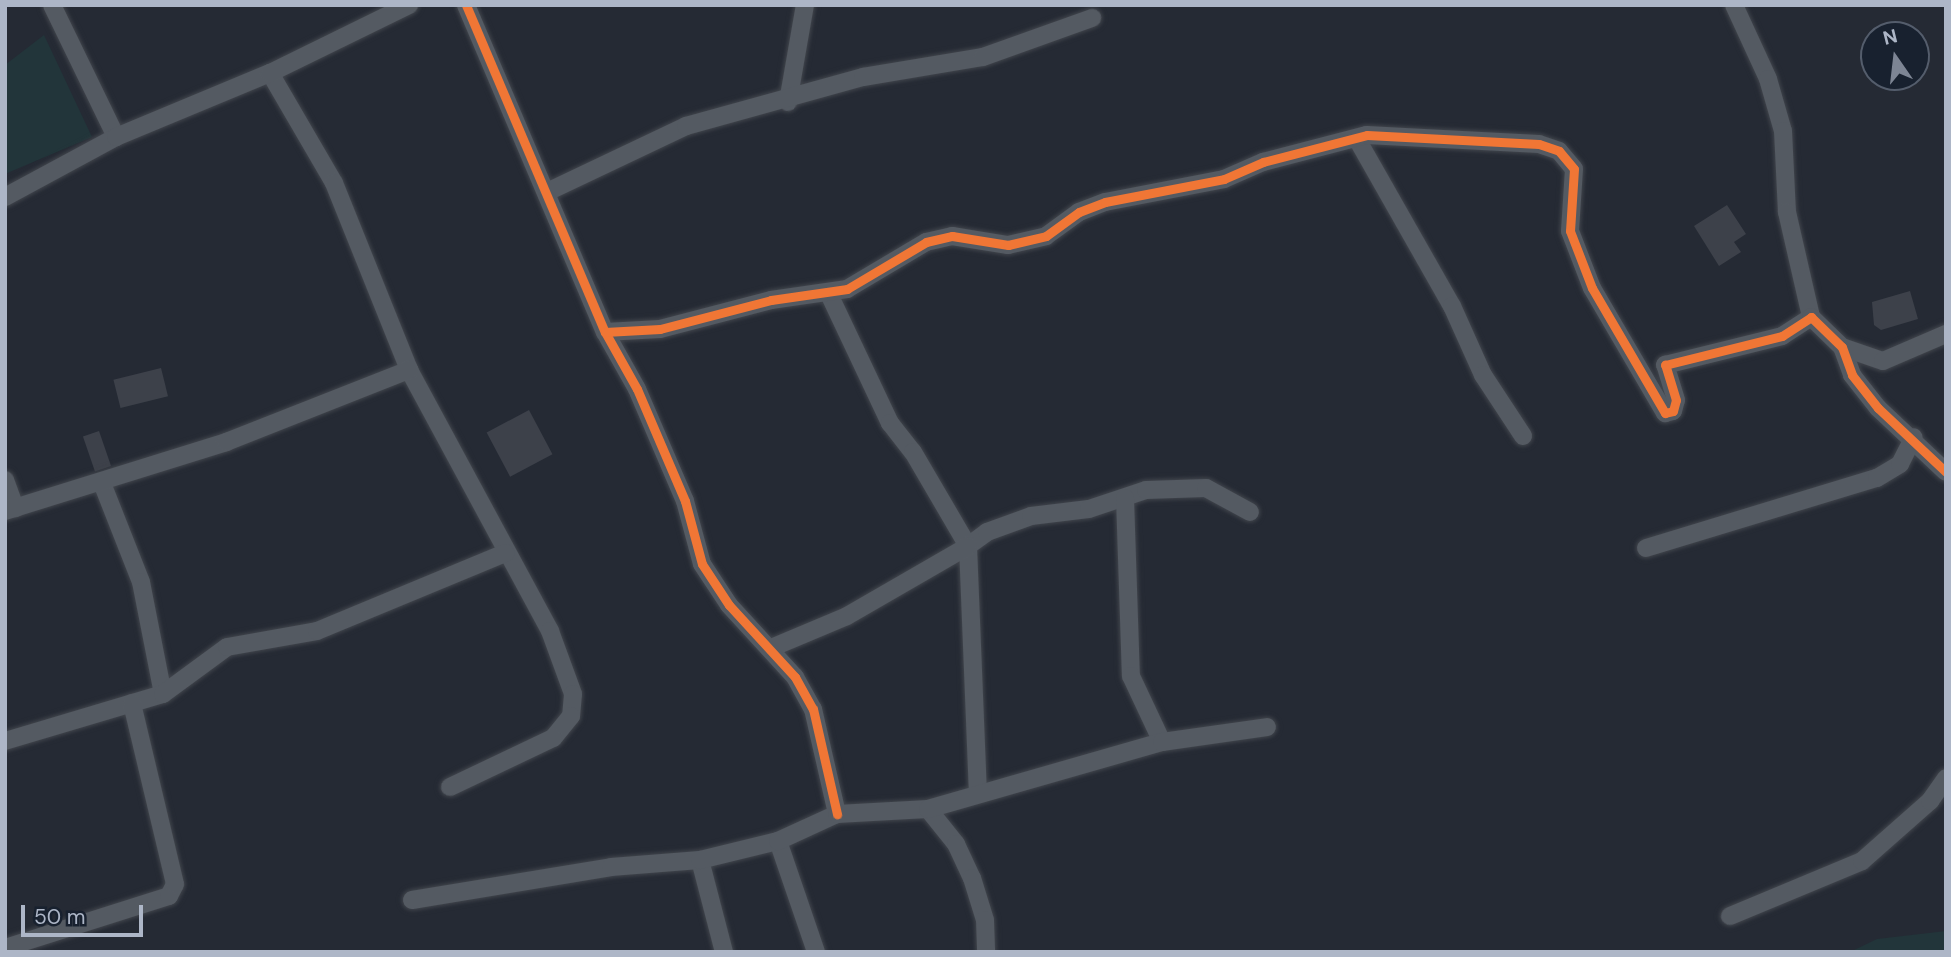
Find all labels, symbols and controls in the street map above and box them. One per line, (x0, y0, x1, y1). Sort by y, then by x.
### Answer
north arrow (1860, 21, 1930, 91)
text: N (1881, 23, 1900, 51)
scale bar (24, 890, 147, 934)
text: 50 m (34, 903, 85, 931)

